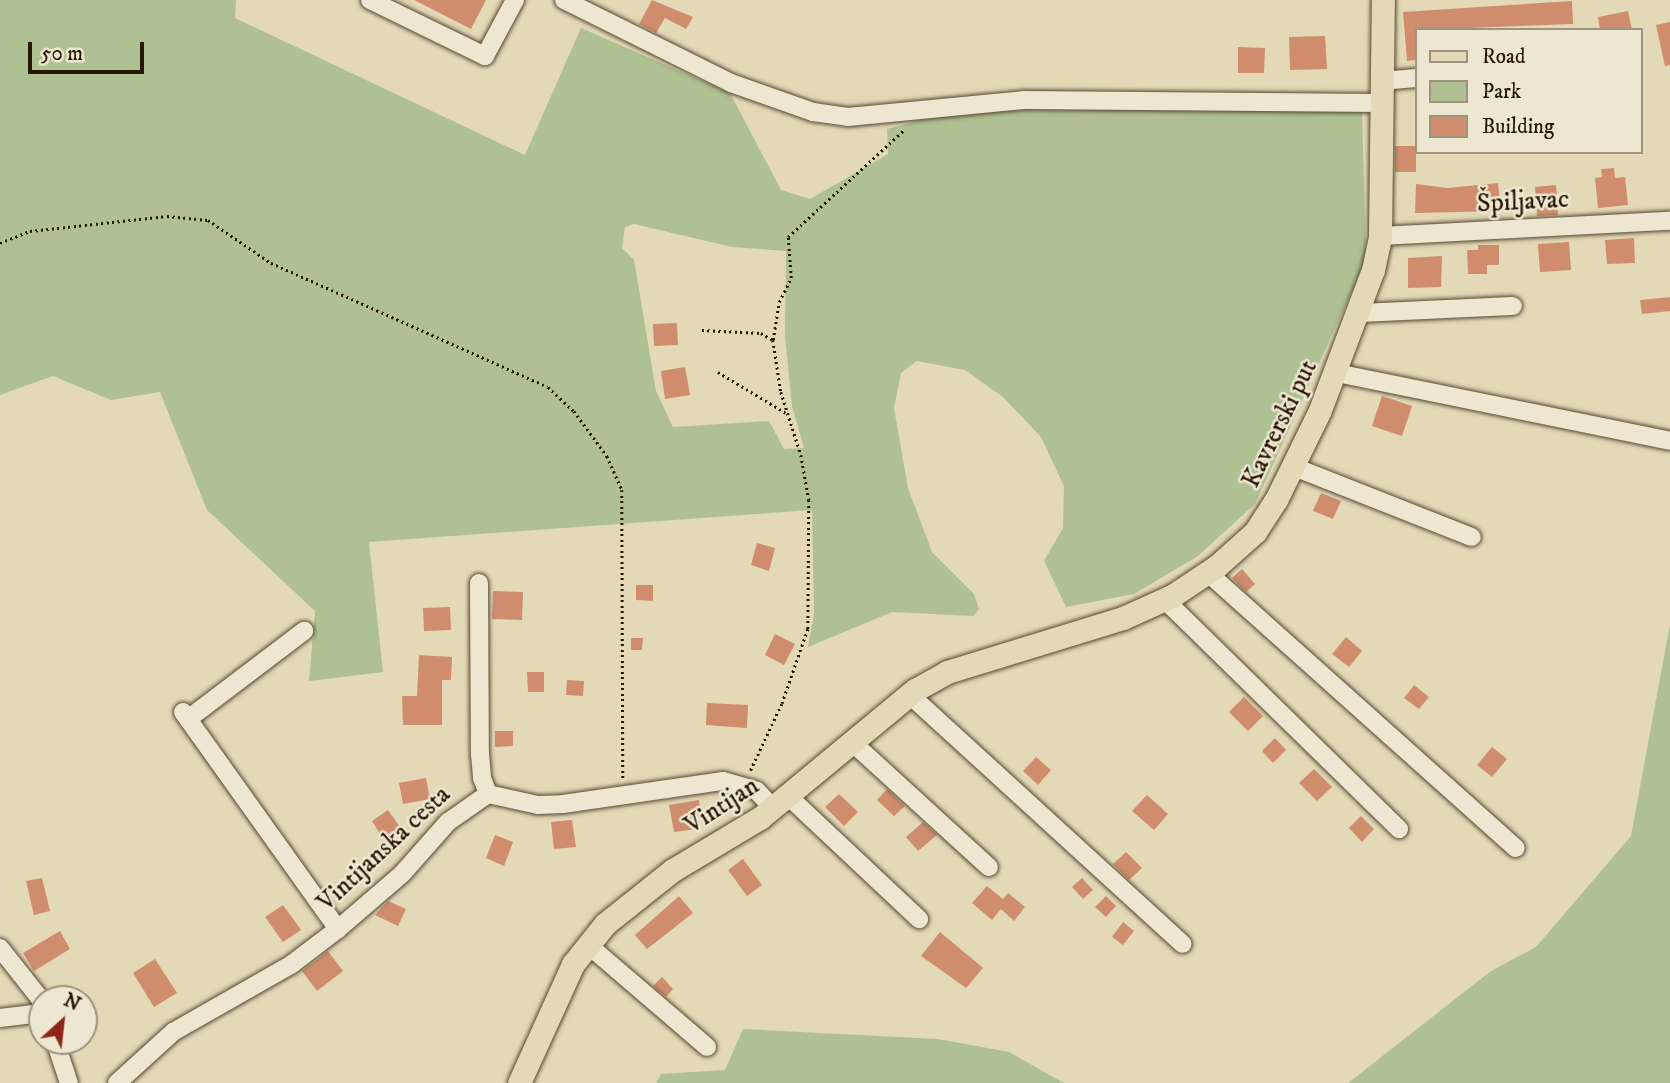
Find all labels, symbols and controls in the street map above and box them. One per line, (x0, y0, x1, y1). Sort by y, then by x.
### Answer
scale bar (32, 28, 147, 72)
legend (1414, 28, 1642, 154)
text: 50 m (41, 41, 83, 67)
text: Road (1482, 44, 1526, 70)
text: Park (1482, 79, 1521, 105)
text: Building (1482, 114, 1554, 140)
street label: Špiljavac (1476, 184, 1570, 220)
street label: Kavrerski put (1236, 355, 1324, 493)
street label: Vintijan (679, 770, 765, 842)
street label: Vintijanska cesta (311, 779, 457, 919)
north arrow (28, 985, 98, 1055)
text: N (60, 989, 84, 1016)

